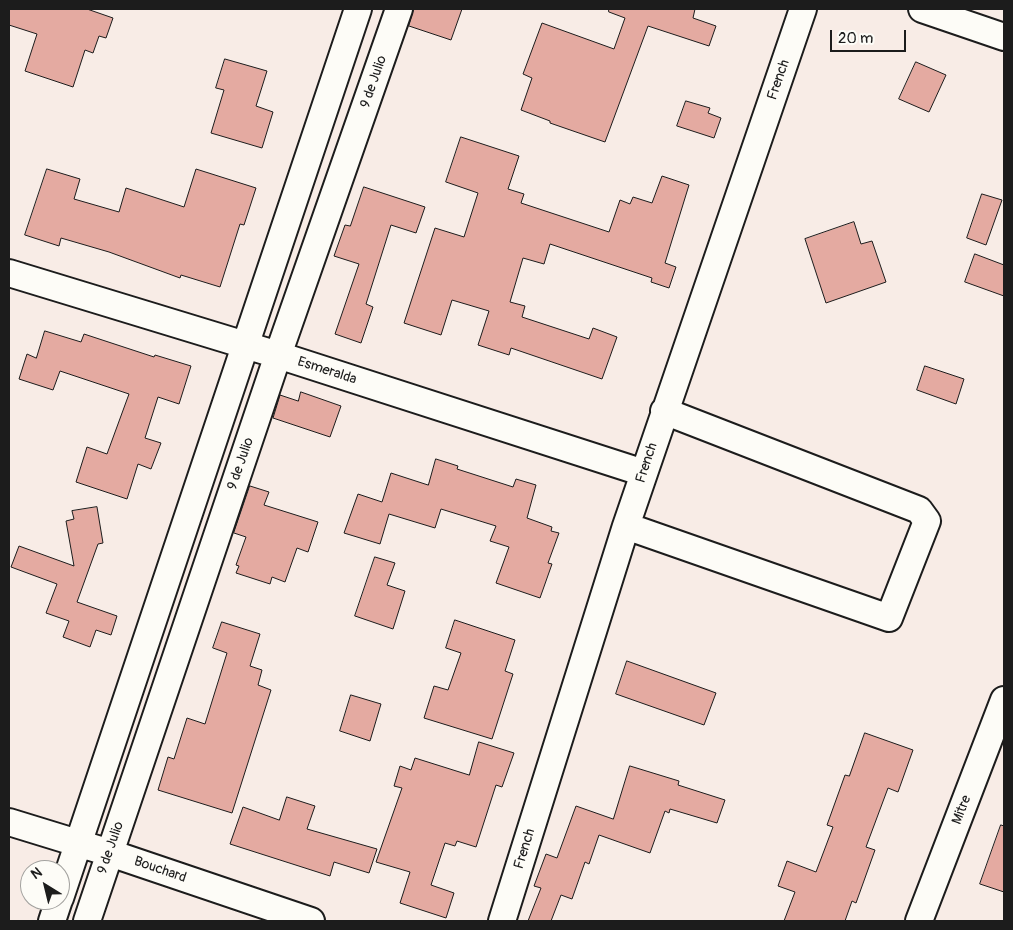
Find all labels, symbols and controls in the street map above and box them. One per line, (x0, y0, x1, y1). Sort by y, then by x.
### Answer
scale bar (833, 20, 909, 52)
text: 20 m (838, 29, 873, 48)
street label: 9 de Julio (357, 54, 391, 110)
street label: French (764, 58, 794, 102)
street label: Esmeralda (295, 354, 359, 388)
street label: 9 de Julio (224, 436, 258, 492)
street label: French (633, 441, 661, 485)
street label: Mitre (949, 793, 975, 827)
street label: 9 de Julio (94, 820, 128, 876)
street label: French (511, 827, 539, 871)
street label: Bouchard (132, 853, 188, 887)
north arrow (20, 860, 70, 910)
text: N (28, 864, 45, 883)

